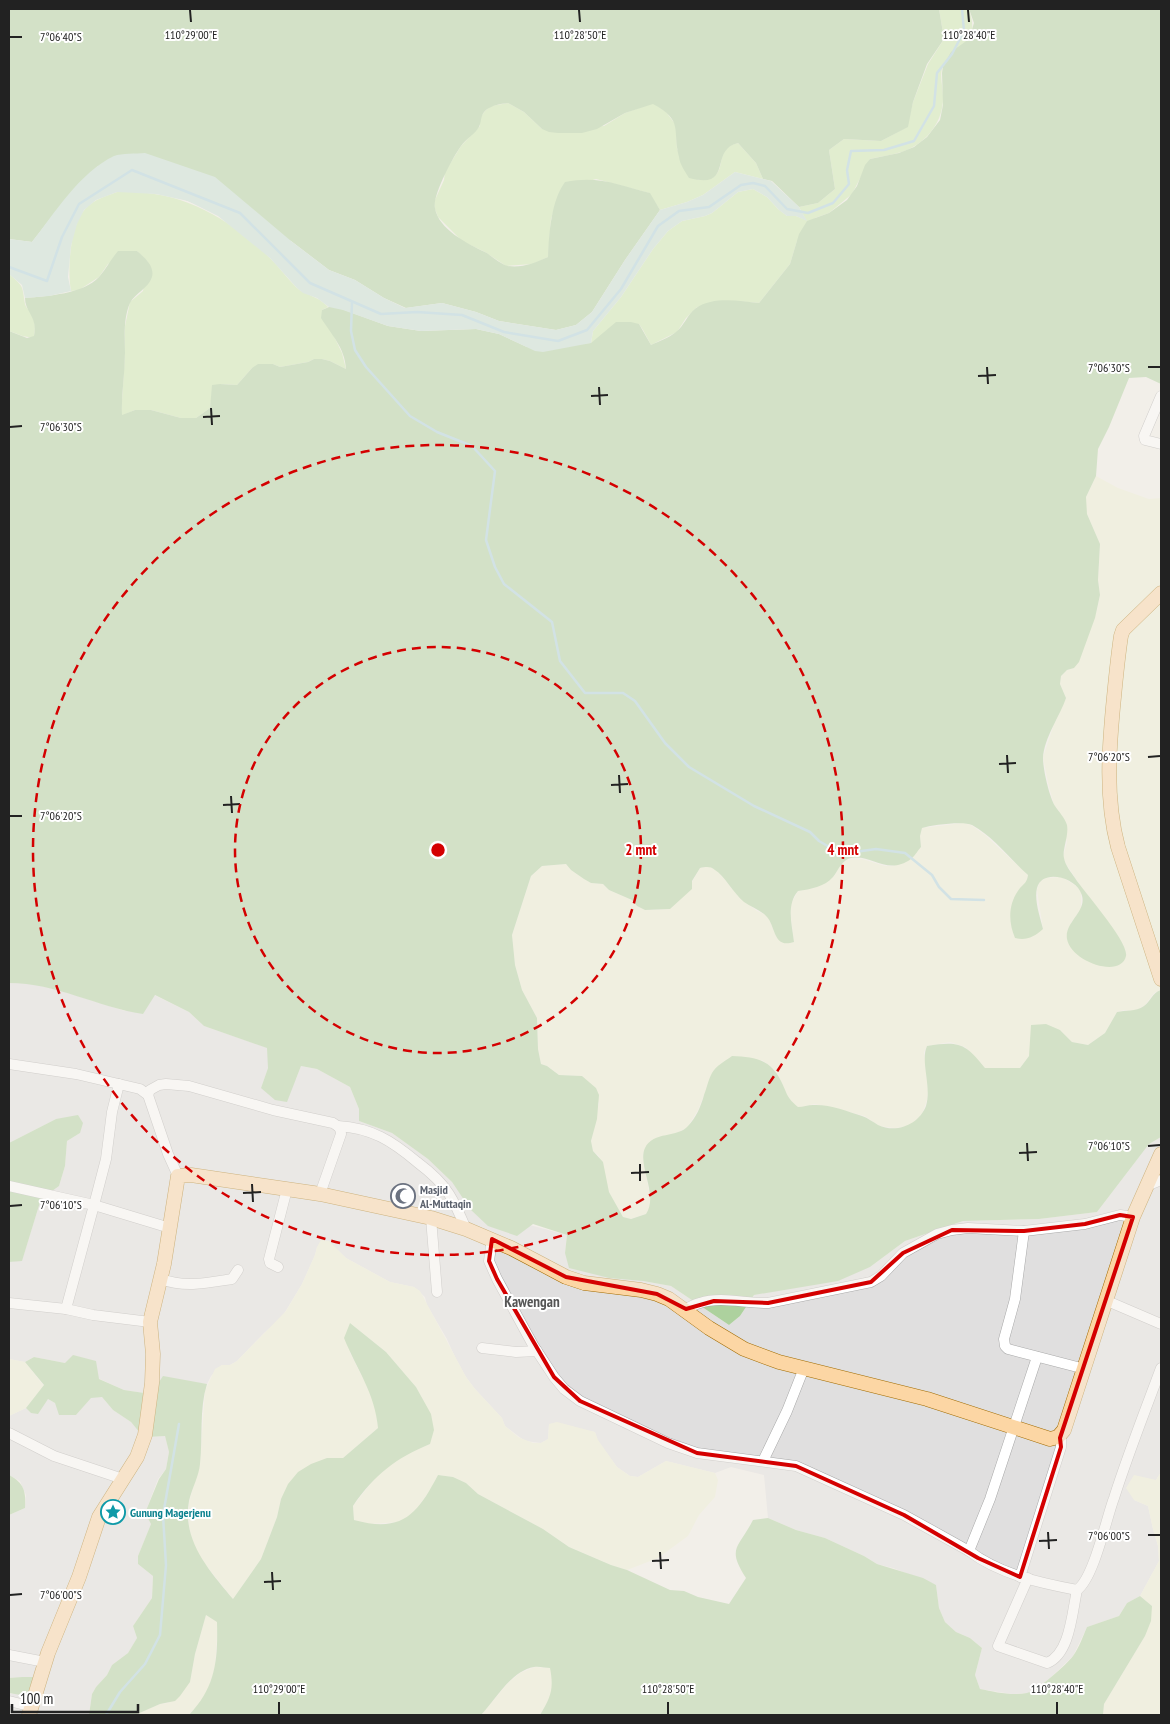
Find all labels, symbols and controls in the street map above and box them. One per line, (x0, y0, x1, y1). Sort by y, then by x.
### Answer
text: 110°29'00"E (165, 27, 217, 42)
text: 110°28'50"E (554, 27, 606, 42)
text: 110°28'40"E (943, 27, 995, 42)
text: 7°06'40"S (40, 29, 82, 44)
text: 7°06'30"S (1088, 360, 1130, 375)
text: 7°06'30"S (40, 419, 82, 434)
text: 7°06'20"S (1088, 749, 1130, 764)
text: 7°06'20"S (40, 808, 82, 823)
text: 2 mnt (625, 840, 657, 859)
text: 4 mnt (827, 840, 859, 859)
centre of rings (429, 841, 447, 859)
text: 7°06'10"S (1088, 1138, 1130, 1153)
place label: Masjid Al-Muttaqin (419, 1182, 471, 1211)
mosque icon: Masjid Al-Muttaqin (390, 1183, 416, 1209)
text: 7°06'10"S (40, 1197, 82, 1212)
district label: Kawengan (504, 1292, 560, 1311)
place icon: Gunung Magerjenu (100, 1499, 126, 1525)
place label: Gunung Magerjenu (130, 1505, 211, 1520)
text: 7°06'00"S (1088, 1528, 1130, 1543)
text: 7°06'00"S (40, 1587, 82, 1602)
text: 110°29'00"E (253, 1681, 305, 1696)
text: 110°28'50"E (642, 1681, 694, 1696)
text: 110°28'40"E (1031, 1681, 1083, 1696)
scale bar (12, 1682, 139, 1714)
text: 100 m (20, 1689, 53, 1708)

